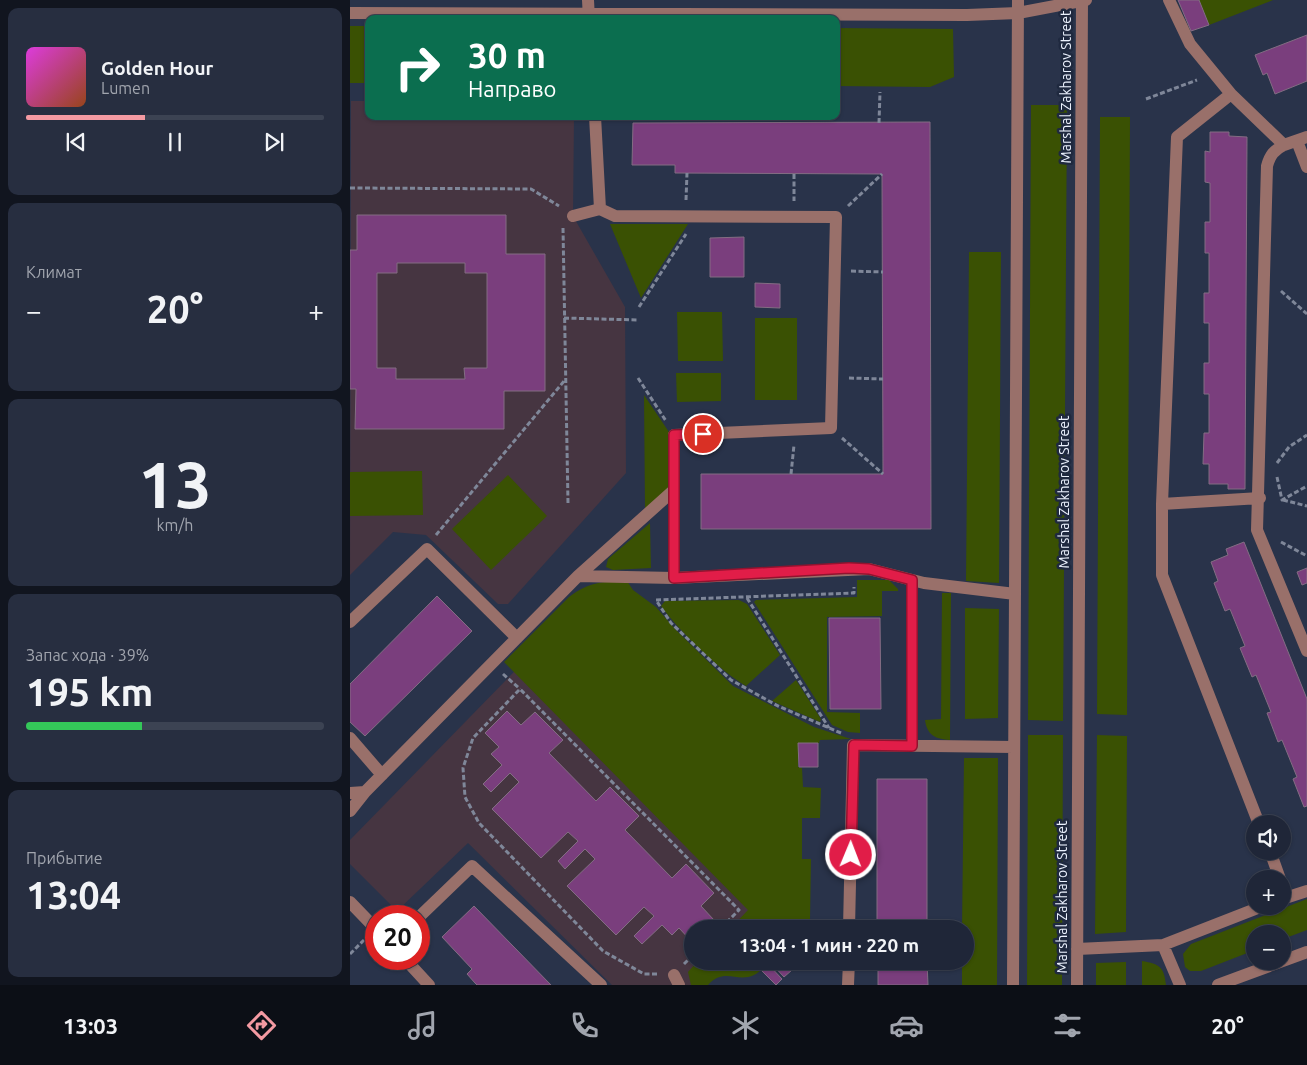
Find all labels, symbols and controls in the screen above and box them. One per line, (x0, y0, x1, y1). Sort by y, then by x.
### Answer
street label: Marshal Zakharov Street (1058, 10, 1074, 163)
icon: right (385, 35, 450, 100)
text: 30 m (468, 35, 546, 75)
text: Golden Hour (101, 57, 213, 79)
text: Направо (468, 76, 556, 101)
text: Lumen (101, 79, 150, 97)
icon: previous (62, 128, 90, 156)
icon: pause (161, 128, 189, 156)
icon: next (260, 128, 288, 156)
text: Климат (26, 263, 82, 281)
text: 20° (147, 288, 203, 330)
text: − (26, 295, 42, 326)
text: + (308, 295, 324, 326)
pin (682, 413, 724, 455)
street label: Marshal Zakharov Street (1056, 415, 1072, 568)
icon: arrive (689, 420, 717, 448)
text: 13 (138, 447, 212, 520)
text: km/h (157, 516, 193, 534)
text: Запас хода · 39% (26, 646, 149, 664)
text: 195 km (26, 671, 153, 713)
map controls (1246, 815, 1291, 970)
button: sound (1246, 815, 1291, 860)
street label: Marshal Zakharov Street (1054, 820, 1070, 973)
position arrow (824, 828, 876, 880)
text: Прибытие (26, 849, 103, 867)
button: + (1246, 870, 1291, 915)
text: 13:04 (26, 874, 121, 916)
speed limit sign: 20 (365, 905, 430, 970)
button: − (1246, 925, 1291, 970)
text: 13:04 · 1 мин · 220 m (739, 934, 919, 956)
icon: directions (244, 1008, 279, 1043)
icon: music (405, 1008, 440, 1043)
icon: phone (567, 1008, 602, 1043)
icon: climate (728, 1008, 763, 1043)
icon: car (889, 1008, 924, 1043)
icon: filters (1050, 1008, 1085, 1043)
text: 13:03 (63, 1013, 118, 1038)
text: 20° (1211, 1013, 1244, 1038)

